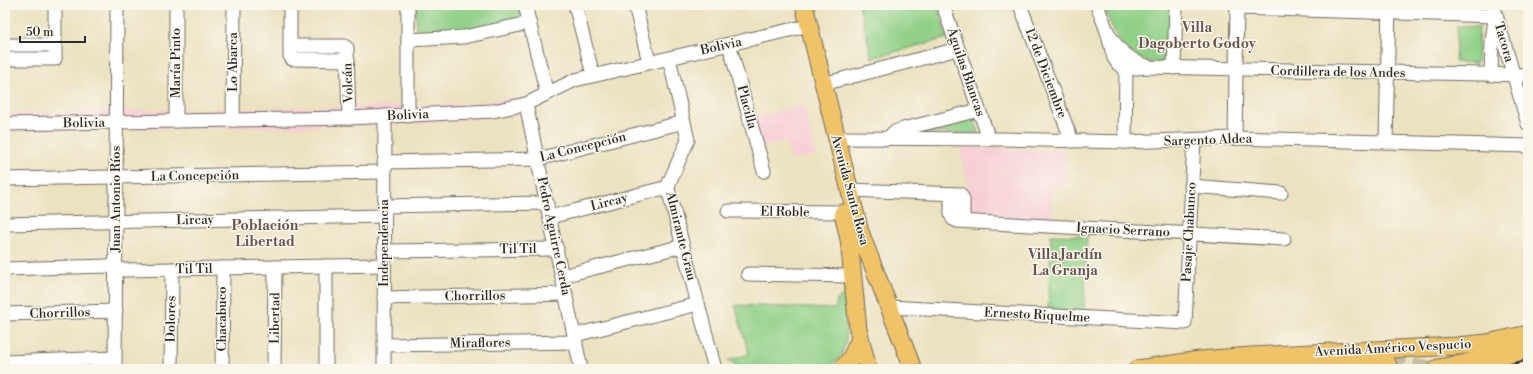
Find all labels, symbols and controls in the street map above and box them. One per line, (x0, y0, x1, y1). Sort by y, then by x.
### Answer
scale bar (20, 18, 85, 44)
district label: Villa Dagoberto Godoy (1138, 19, 1257, 53)
street label: Tacora (1491, 20, 1517, 64)
street label: Águilas Blancas (943, 24, 990, 119)
text: 50 m (26, 25, 54, 40)
street label: 12 de Diciembre (1021, 26, 1071, 121)
street label: María Pinto (168, 28, 184, 98)
street label: Lo Abarca (225, 32, 241, 92)
street label: Bolivia (698, 33, 744, 59)
street label: Volcán (339, 62, 357, 104)
street label: Cordillera de los Andes (1270, 63, 1406, 81)
street label: Placilla (734, 83, 761, 131)
street label: Bolivia (386, 106, 430, 124)
street label: Bolivia (62, 115, 106, 131)
street label: La Concepción (538, 128, 628, 165)
street label: Sargento Aldea (1164, 130, 1253, 150)
street label: Avenida Santa Rosa (827, 132, 873, 248)
street label: Juan Antonio Ríos (108, 145, 124, 253)
street label: La Concepción (151, 167, 240, 185)
street label: Pedro Aguirre Cerda (534, 175, 574, 297)
street label: Pasaje Chabunco (1178, 182, 1200, 282)
street label: Almirante Grau (662, 189, 700, 283)
street label: Lircay (589, 190, 630, 214)
street label: Independencia (376, 199, 392, 287)
street label: El Roble (760, 204, 810, 220)
street label: Lircay (176, 212, 215, 228)
district label: Población Libertad (232, 217, 299, 251)
street label: Ignacio Serrano (1076, 220, 1170, 240)
street label: Til Til (499, 241, 537, 257)
district label: Villa Jardín La Granja (1027, 246, 1103, 280)
street label: Til Til (175, 261, 213, 277)
street label: Chacabuco (214, 286, 230, 352)
street label: Chorrillos (444, 287, 506, 305)
street label: Libertad (267, 291, 283, 344)
street label: Dolores (163, 295, 179, 342)
street label: Chorrillos (29, 304, 91, 322)
street label: Ernesto Riquelme (983, 304, 1091, 326)
street label: Miraflores (449, 334, 511, 352)
street label: Avenida Américo Vespucio (1313, 336, 1472, 360)

